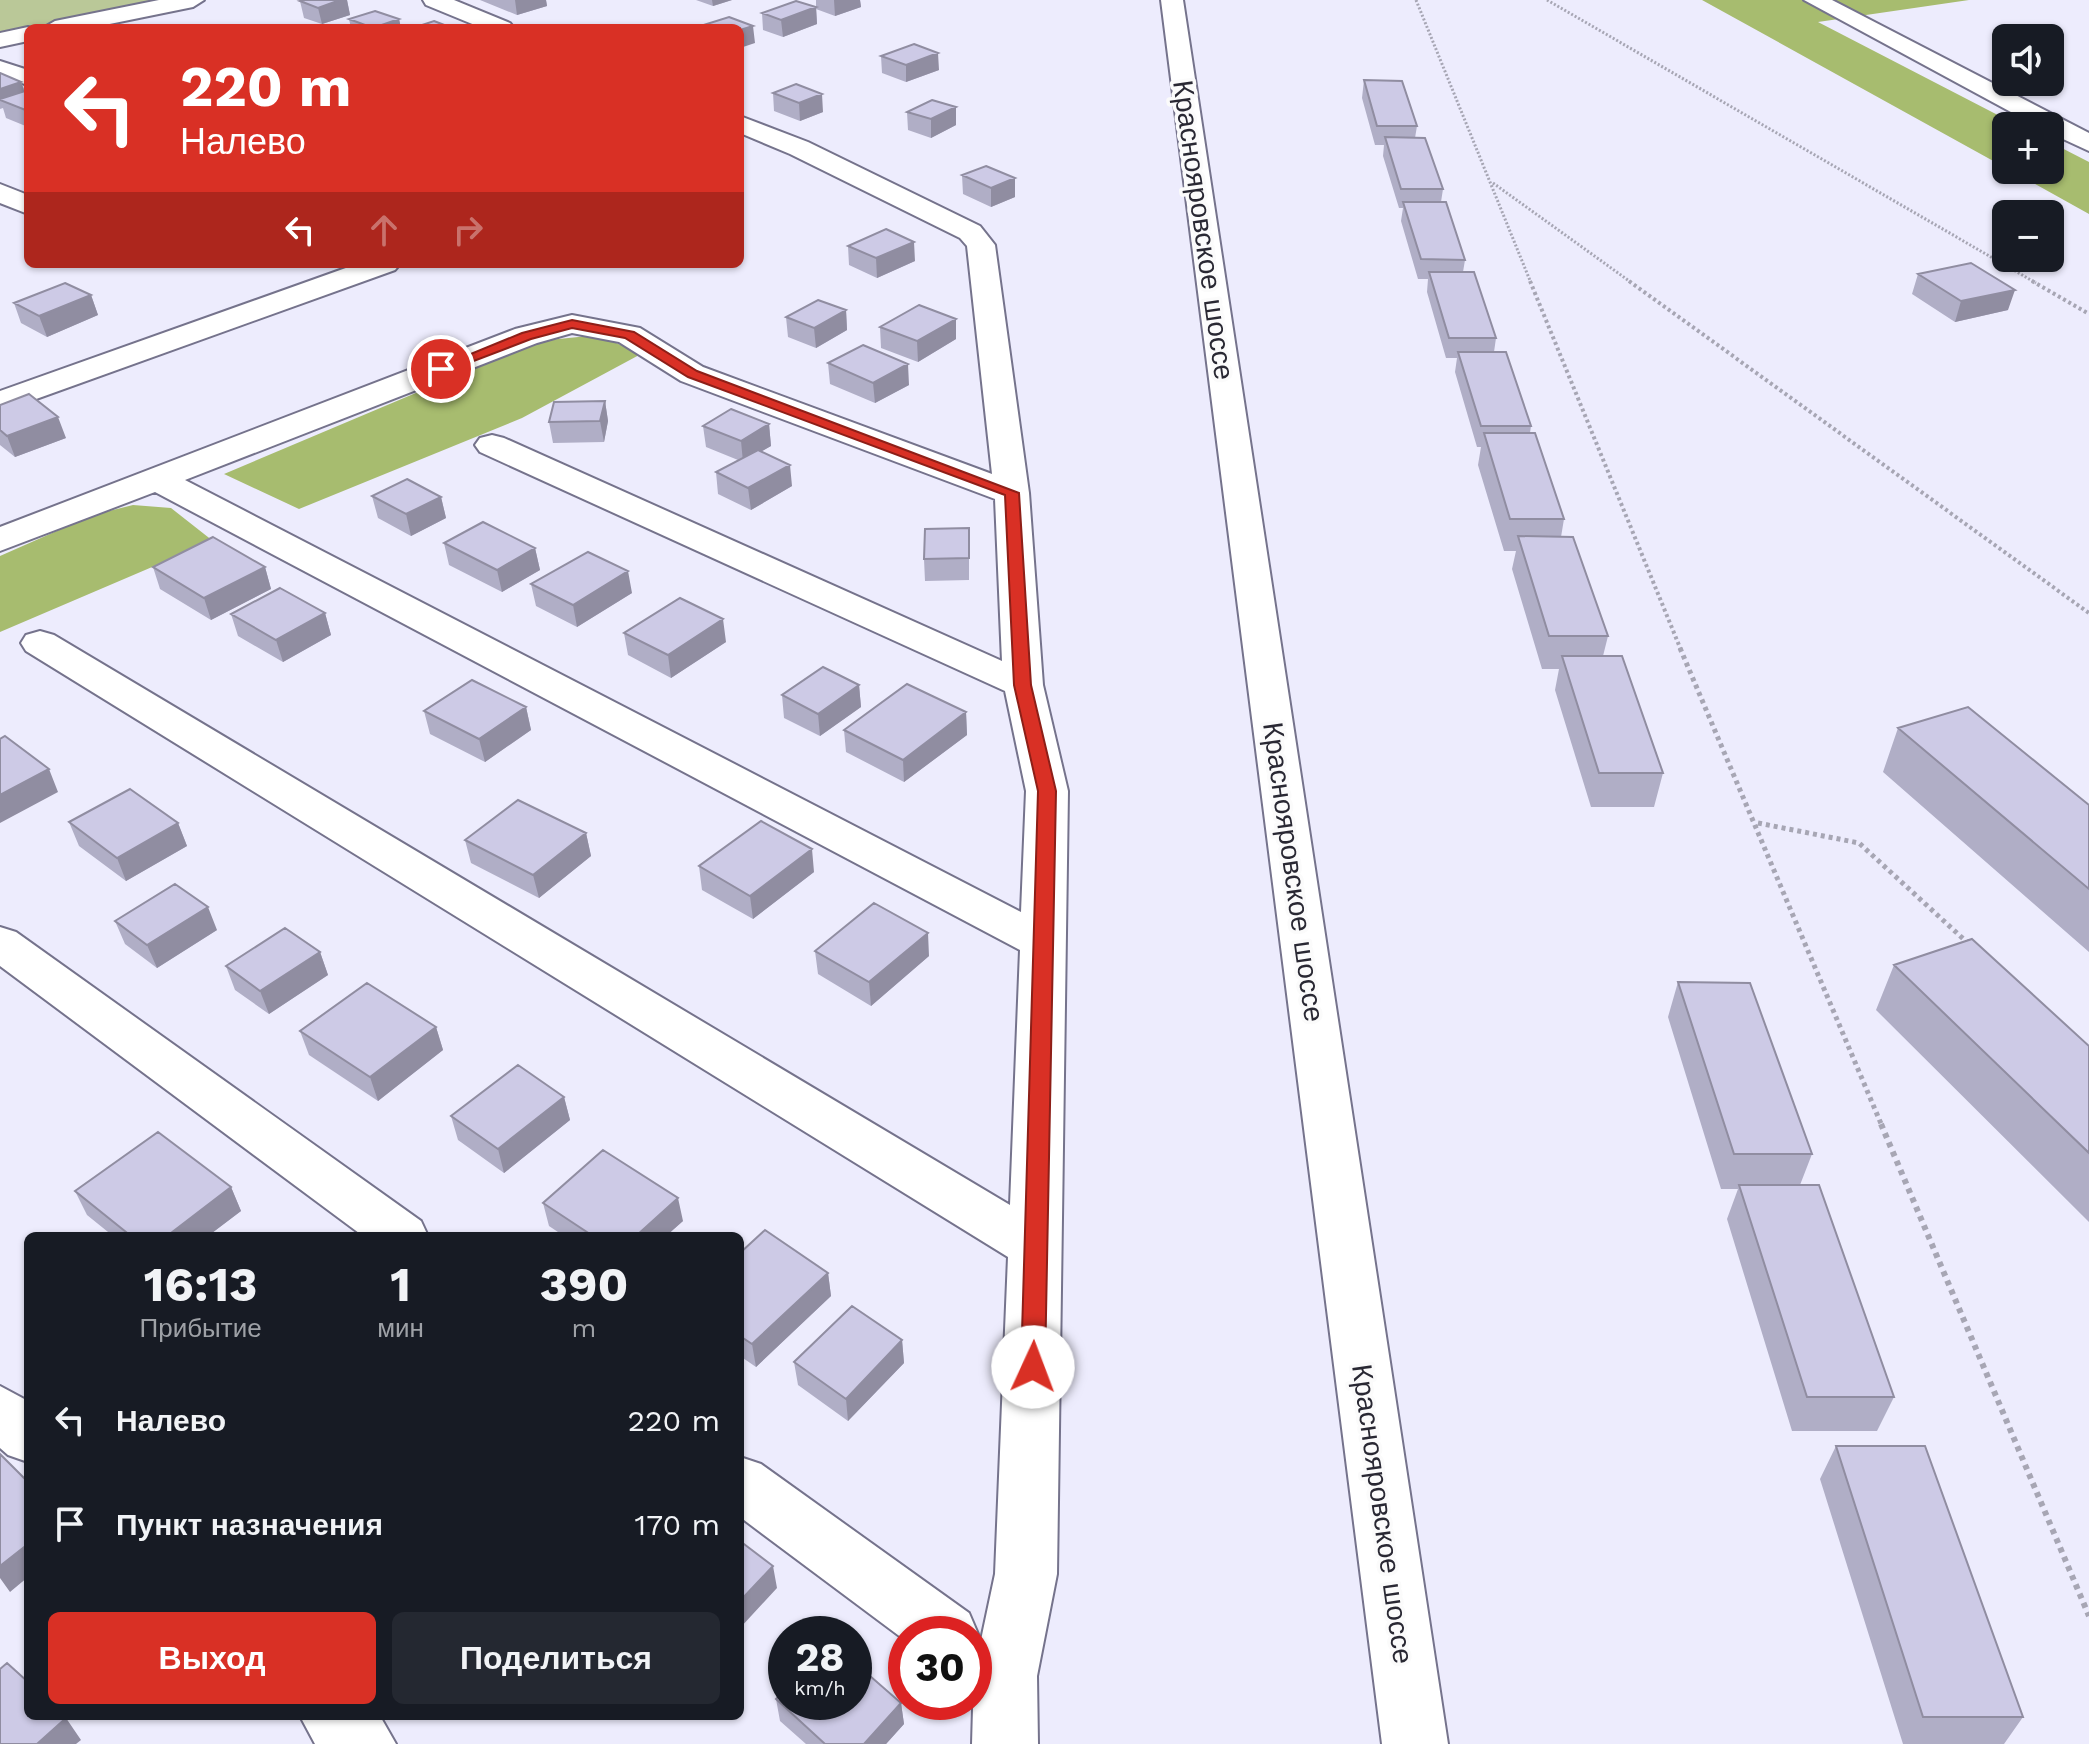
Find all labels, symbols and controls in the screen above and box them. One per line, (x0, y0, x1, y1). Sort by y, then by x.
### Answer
map controls (1992, 24, 2064, 272)
button: sound (1992, 24, 2064, 96)
text: 220 m (180, 54, 352, 120)
icon: left (48, 56, 152, 160)
street label: Краснояровское шоссе (1166, 78, 1241, 382)
button: + (1992, 112, 2064, 184)
text: Налево (180, 121, 306, 163)
button: − (1992, 200, 2064, 272)
icon: left (278, 208, 322, 252)
icon: ahead (362, 208, 406, 252)
icon: right (446, 208, 490, 252)
pin (407, 335, 475, 403)
icon: arrive (419, 347, 463, 391)
street label: Краснояровское шоссе (1256, 720, 1331, 1024)
text: 16:13 (144, 1256, 258, 1313)
text: 1 (390, 1256, 411, 1313)
text: 390 (540, 1256, 628, 1313)
text: Прибытие (140, 1313, 262, 1343)
text: мин (377, 1313, 424, 1343)
text: m (572, 1313, 596, 1343)
position arrow (991, 1325, 1075, 1409)
street label: Краснояровское шоссе (1345, 1362, 1420, 1666)
icon: left (48, 1398, 92, 1442)
text: Налево (116, 1403, 226, 1438)
text: 220 m (628, 1403, 720, 1438)
icon: arrive (48, 1502, 92, 1546)
text: Пункт назначения (116, 1507, 383, 1542)
text: 170 m (635, 1507, 720, 1542)
button: Выход (48, 1612, 376, 1704)
button: Поделиться (392, 1612, 720, 1704)
speed limit sign: 30 (888, 1616, 992, 1720)
text: 28 (796, 1634, 844, 1681)
text: km/h (794, 1676, 846, 1700)

